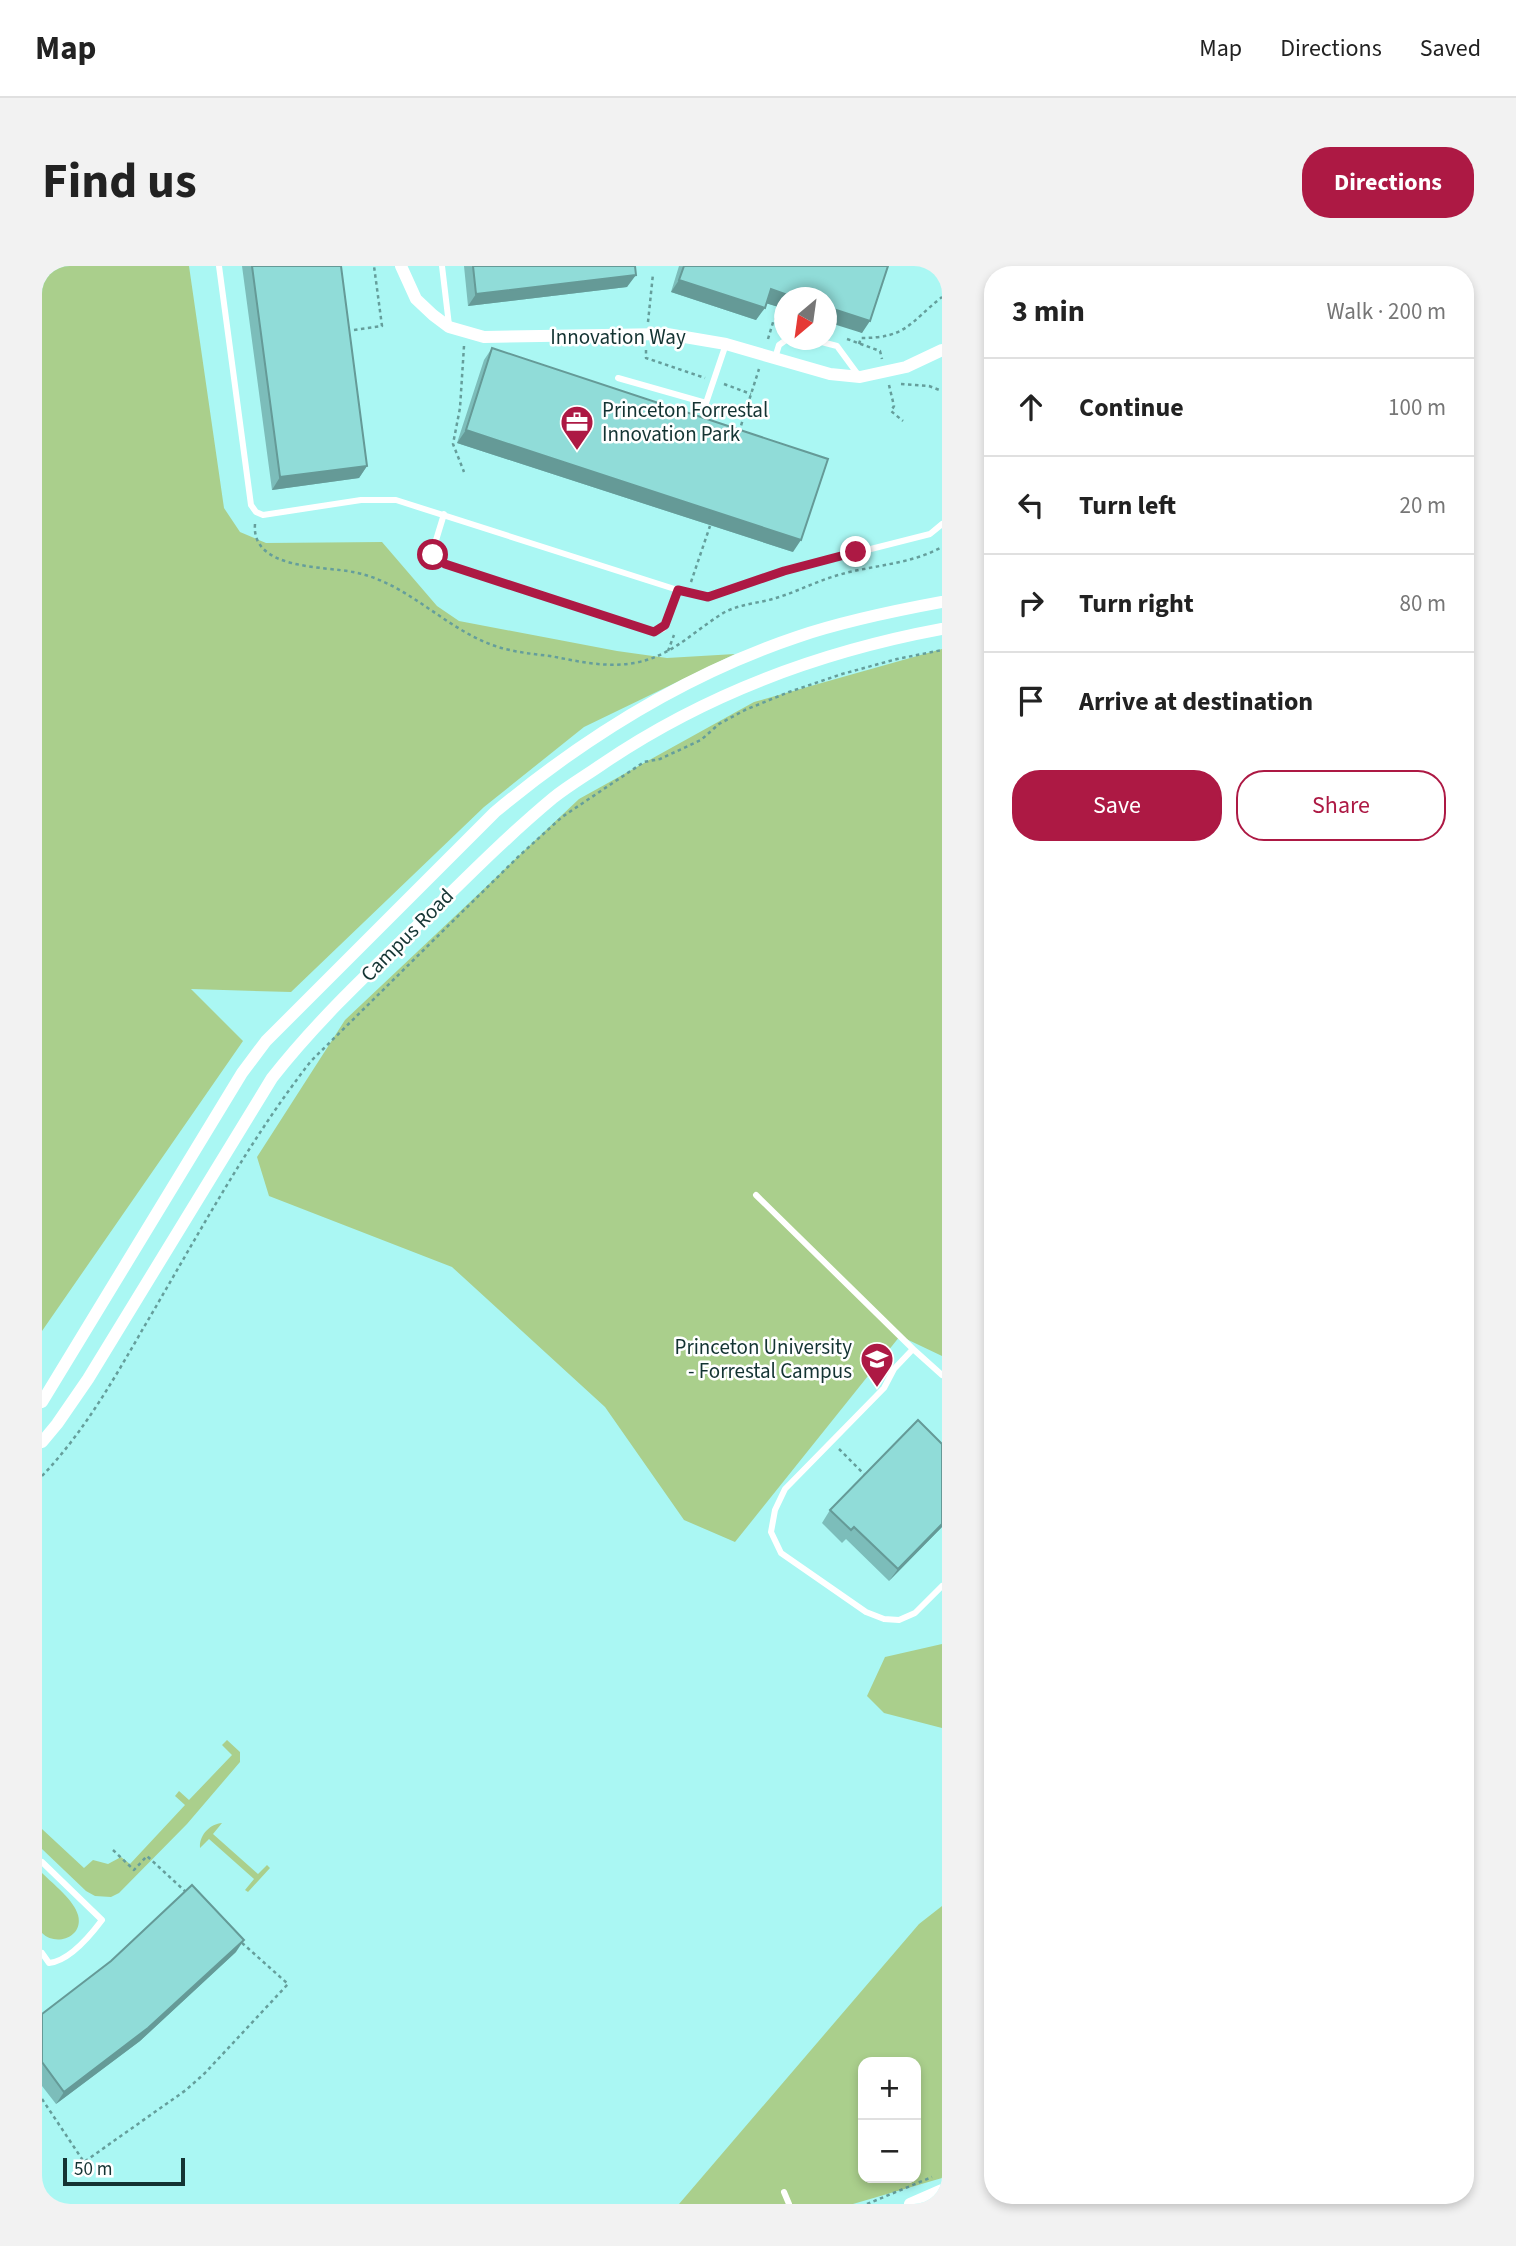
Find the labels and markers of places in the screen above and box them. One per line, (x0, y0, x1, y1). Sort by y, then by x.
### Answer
place label: Princeton Forrestal Innovation Park (602, 395, 768, 449)
office icon: Princeton Forrestal Innovation Park (558, 403, 596, 452)
place label: Princeton University - Forrestal Campus (675, 1332, 852, 1386)
school or university icon: Princeton University - Forrestal Campus (858, 1340, 896, 1389)

